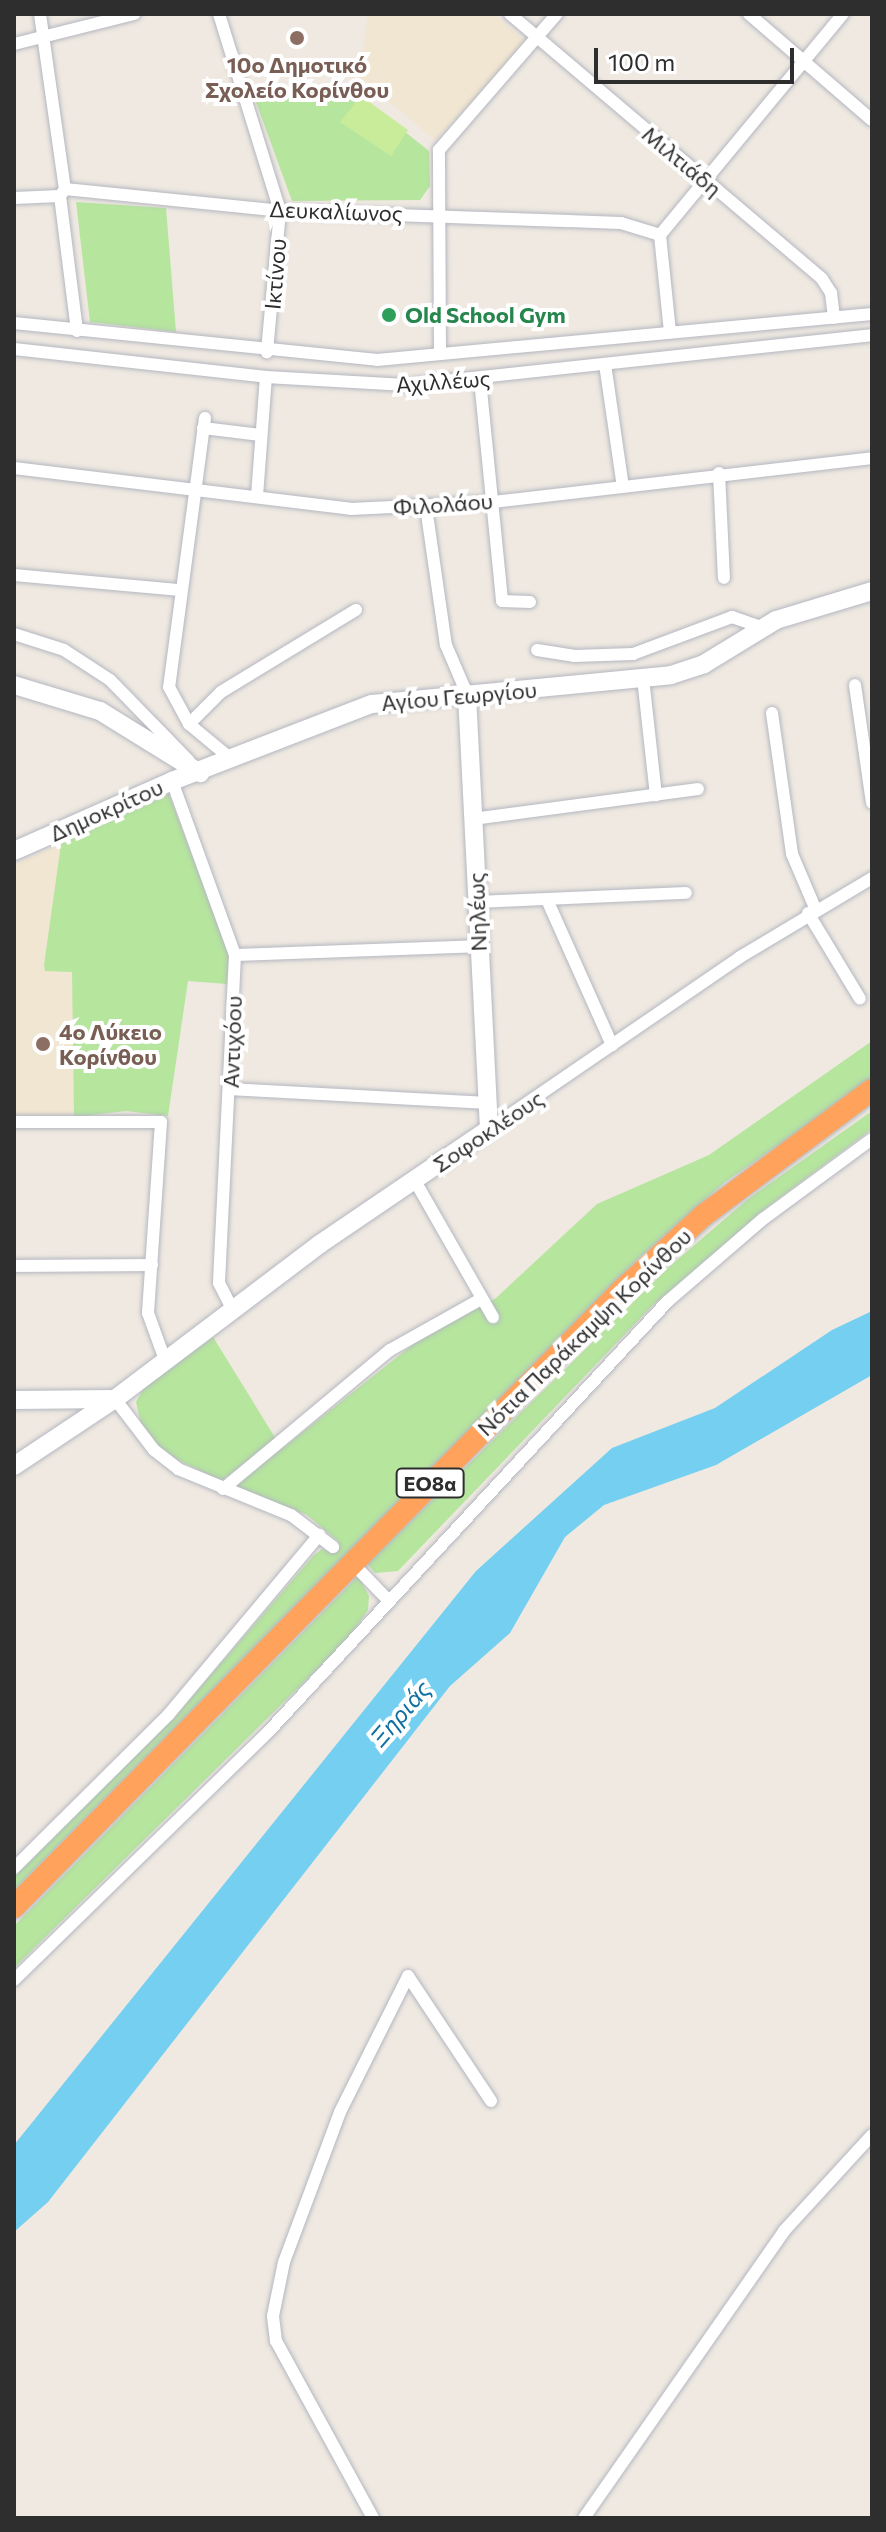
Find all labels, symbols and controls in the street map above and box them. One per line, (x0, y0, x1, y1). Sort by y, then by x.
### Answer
marker: 10ο Δημοτικό Σχολείο Κορίνθου (288, 29, 306, 47)
scale bar (598, 32, 798, 82)
text: 100 m (608, 47, 675, 76)
place label: 10ο Δημοτικό Σχολείο Κορίνθου (205, 51, 389, 102)
street label: Μιλτιάδη (637, 120, 727, 202)
street label: Δευκαλίωνος (269, 195, 403, 227)
street label: Ικτίνου (259, 237, 291, 311)
place label: Old School Gym (405, 302, 566, 328)
marker: Old School Gym (380, 306, 398, 324)
street label: Αχιλλέως (395, 365, 491, 397)
street label: Φιλολάου (392, 487, 494, 521)
street label: Αγίου Γεωργίου (380, 676, 538, 716)
street label: Δημοκρίτου (45, 773, 167, 847)
street label: Νηλέως (462, 872, 492, 952)
street label: Αντιχόου (217, 995, 247, 1089)
place label: 4ο Λύκειο Κορίνθου (59, 1018, 162, 1070)
marker: 4ο Λύκειο Κορίνθου (34, 1035, 52, 1053)
street label: Σοφοκλέους (428, 1085, 548, 1177)
street label: Νότια Παράκαμψη Κορίνθου (472, 1223, 696, 1441)
road number: ΕΟ8α (394, 1467, 466, 1499)
water label: Ξηριάς (364, 1674, 436, 1752)

